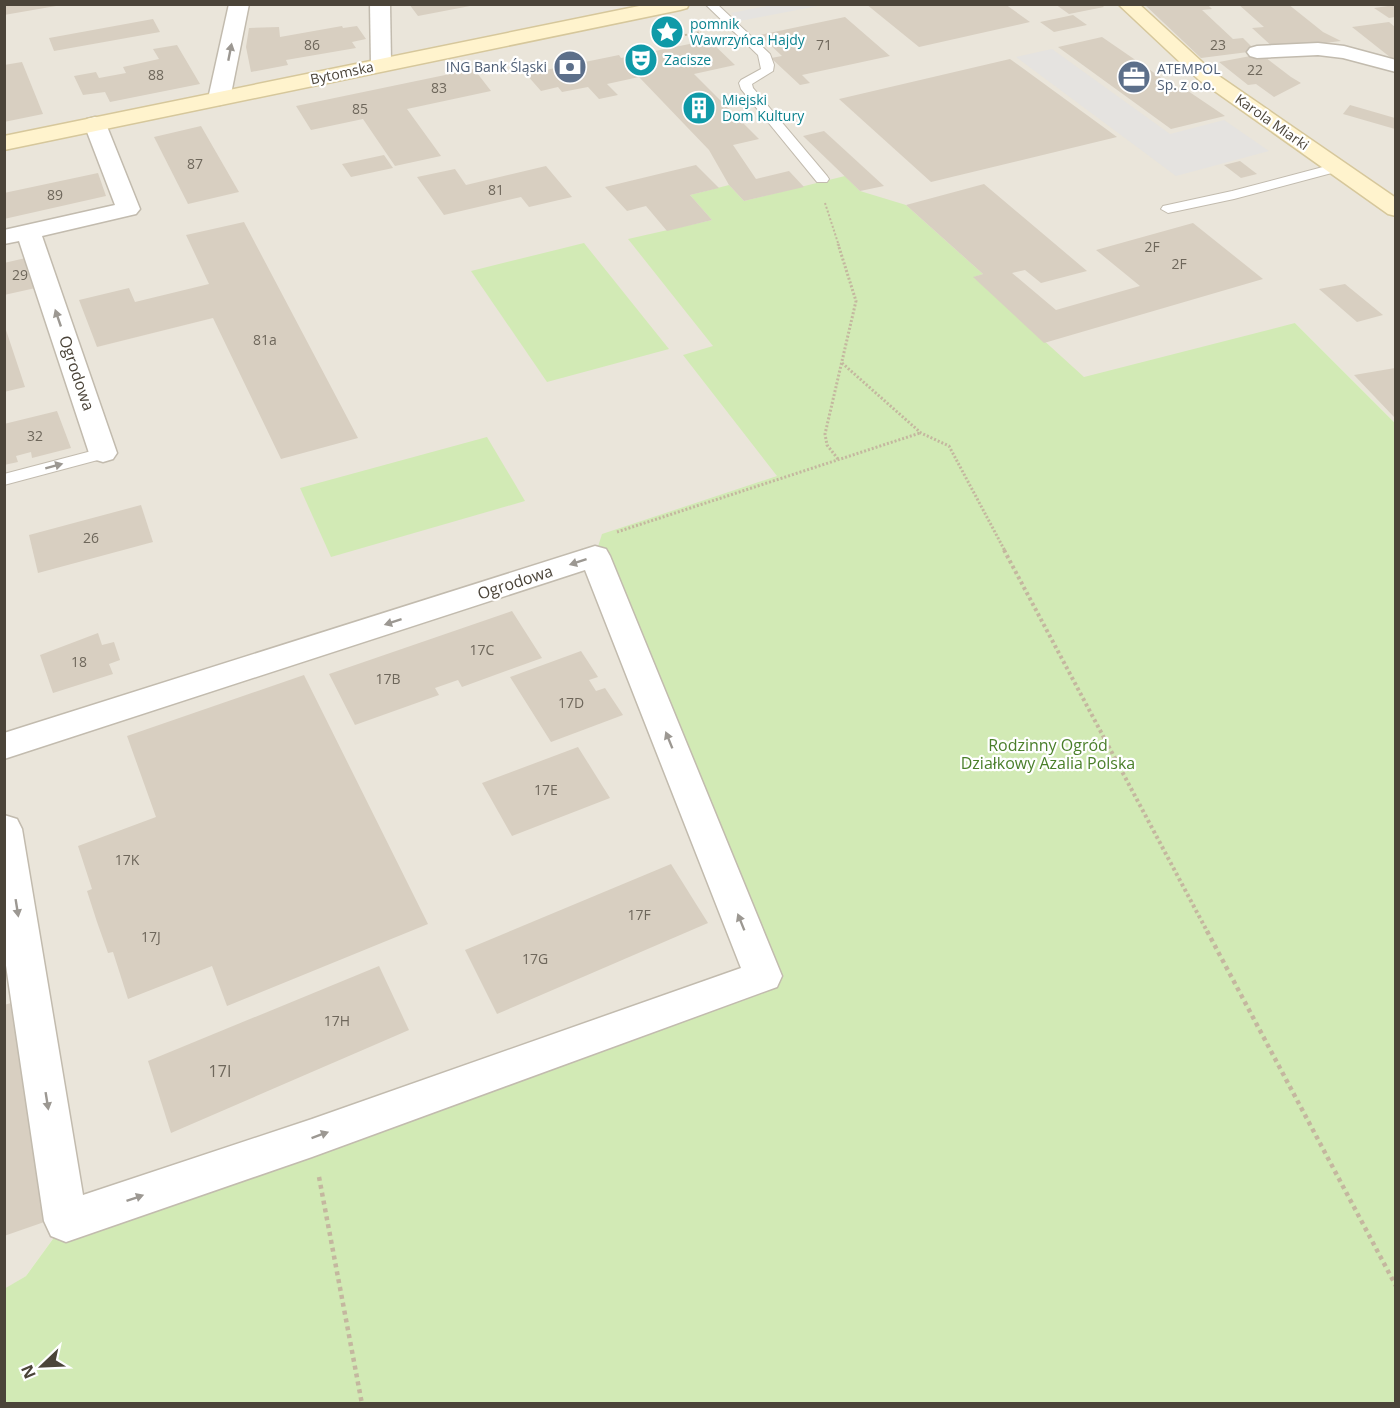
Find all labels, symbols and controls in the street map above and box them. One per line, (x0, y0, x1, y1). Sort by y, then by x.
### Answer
place icon: pomnik Wawrzyńca Hajdy (649, 14, 685, 50)
place label: pomnik Wawrzyńca Hajdy (690, 14, 806, 49)
house number: 86 (304, 35, 320, 54)
house number: 71 (816, 35, 832, 54)
house number: 23 (1210, 35, 1226, 54)
one-way arrow (226, 42, 235, 61)
theatre icon: Zacisze (623, 42, 659, 78)
bank icon: ING Bank Śląski (552, 49, 588, 85)
place label: Zacisze (664, 50, 711, 69)
street label: Bytomska (308, 57, 375, 88)
place label: ING Bank Śląski (446, 57, 547, 76)
office icon: ATEMPOL Sp. z o.o. (1116, 59, 1152, 95)
place label: ATEMPOL Sp. z o.o. (1157, 59, 1221, 94)
house number: 22 (1247, 60, 1263, 79)
house number: 88 (148, 65, 164, 84)
house number: 83 (431, 78, 447, 97)
street label: Karola Miarki (1232, 89, 1313, 154)
building icon: Miejski Dom Kultury (681, 90, 717, 126)
place label: Miejski Dom Kultury (722, 90, 805, 125)
house number: 85 (352, 99, 368, 118)
house number: 87 (187, 154, 203, 173)
house number: 81 (488, 180, 504, 199)
house number: 89 (47, 185, 63, 204)
house number: 2F (1144, 237, 1160, 256)
house number: 2F (1171, 254, 1187, 273)
house number: 29 (12, 265, 28, 284)
one-way arrow (52, 309, 62, 327)
house number: 81a (253, 330, 277, 349)
street label: Ogrodowa (54, 333, 100, 413)
house number: 32 (27, 426, 43, 445)
one-way arrow (45, 461, 63, 470)
house number: 26 (83, 528, 99, 547)
one-way arrow (569, 558, 587, 567)
street label: Ogrodowa (475, 559, 555, 605)
one-way arrow (384, 617, 402, 627)
house number: 17C (470, 640, 495, 659)
house number: 18 (71, 652, 87, 671)
house number: 17B (375, 669, 401, 688)
house number: 17D (558, 693, 584, 712)
one-way arrow (664, 731, 674, 749)
park label: Rodzinny Ogród Działkowy Azalia Polska (961, 734, 1135, 774)
house number: 17E (534, 780, 558, 799)
house number: 17K (115, 850, 140, 869)
one-way arrow (13, 899, 22, 918)
house number: 17F (627, 905, 651, 924)
one-way arrow (736, 912, 746, 930)
house number: 17J (141, 927, 161, 946)
house number: 17G (522, 949, 548, 968)
house number: 17H (324, 1011, 350, 1030)
house number: 17I (209, 1060, 231, 1082)
one-way arrow (43, 1091, 52, 1110)
one-way arrow (311, 1130, 329, 1140)
one-way arrow (126, 1192, 144, 1202)
north arrow (12, 1336, 72, 1396)
text: N (16, 1362, 41, 1382)

